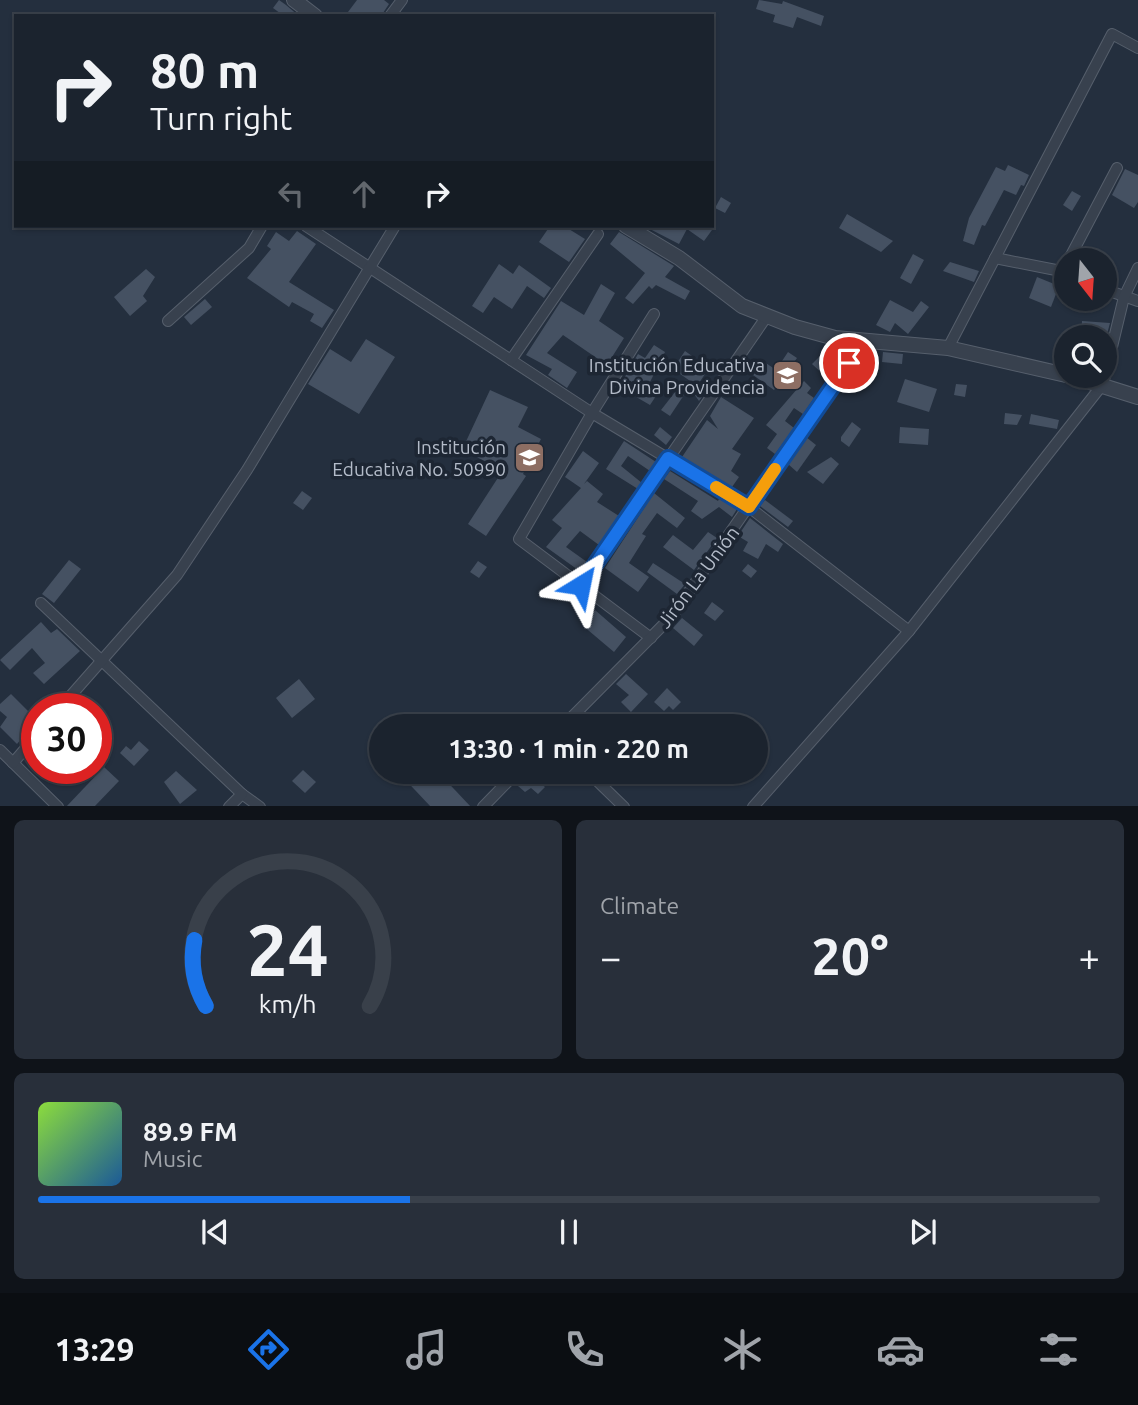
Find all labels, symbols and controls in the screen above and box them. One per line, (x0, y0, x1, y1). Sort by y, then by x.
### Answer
icon: right (35, 42, 126, 133)
text: 80 m (150, 42, 259, 97)
text: Turn right (150, 100, 292, 136)
icon: left (272, 175, 310, 213)
icon: ahead (345, 175, 383, 213)
icon: right (418, 175, 456, 213)
north arrow (1054, 248, 1116, 312)
map controls (1054, 248, 1117, 388)
button: search (1054, 325, 1117, 388)
pin (819, 333, 879, 393)
icon: arrive (830, 344, 868, 382)
place label: Institución Educativa Divina Providencia (589, 354, 765, 398)
school or university icon: Institución Educativa Divina Providencia (771, 359, 805, 393)
place label: Institución Educativa No. 50990 (332, 436, 506, 480)
school or university icon: Institución Educativa No. 50990 (512, 441, 546, 475)
street label: Jirón La Unión (653, 522, 743, 632)
position arrow (544, 548, 618, 622)
speed limit sign: 30 (21, 693, 112, 784)
text: 13:30 · 1 min · 220 m (448, 734, 689, 763)
text: Climate (600, 893, 679, 918)
text: 24 (247, 908, 329, 990)
text: 20° (811, 927, 889, 985)
text: − (600, 936, 621, 978)
text: + (1079, 936, 1100, 978)
text: km/h (259, 989, 317, 1017)
text: 89.9 FM (143, 1117, 237, 1146)
text: Music (143, 1146, 202, 1171)
icon: previous (196, 1213, 234, 1251)
icon: pause (550, 1213, 588, 1251)
icon: next (904, 1213, 942, 1251)
icon: directions (244, 1325, 293, 1374)
icon: music (402, 1325, 451, 1374)
icon: phone (560, 1325, 609, 1374)
icon: climate (718, 1325, 767, 1374)
icon: car (876, 1325, 925, 1374)
icon: filters (1034, 1325, 1083, 1374)
text: 13:29 (55, 1331, 135, 1367)

